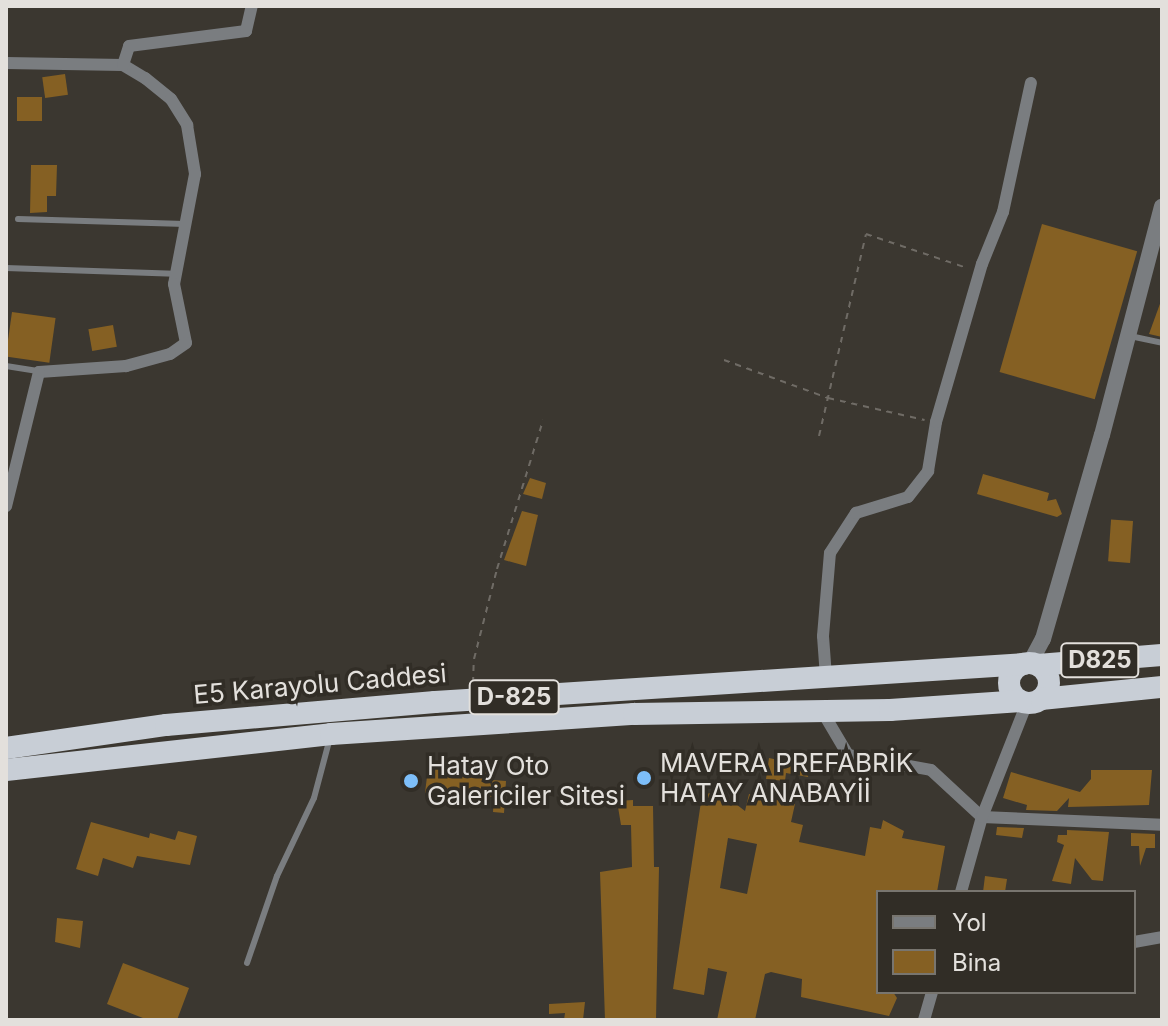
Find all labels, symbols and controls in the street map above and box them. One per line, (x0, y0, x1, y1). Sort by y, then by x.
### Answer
road number: D825 (1060, 640, 1140, 680)
street label: E5 Karayolu Caddesi (192, 657, 448, 711)
road number: D-825 (468, 677, 560, 717)
place label: MAVERA PREFABRİK HATAY ANABAYİİ (660, 747, 913, 808)
place label: Hatay Oto Galericiler Sitesi (427, 750, 625, 812)
marker: MAVERA PREFABRİK HATAY ANABAYİİ (635, 769, 653, 787)
marker: Hatay Oto Galericiler Sitesi (402, 772, 420, 790)
legend (876, 890, 1136, 994)
text: Yol (952, 908, 987, 937)
text: Bina (952, 948, 1001, 977)

